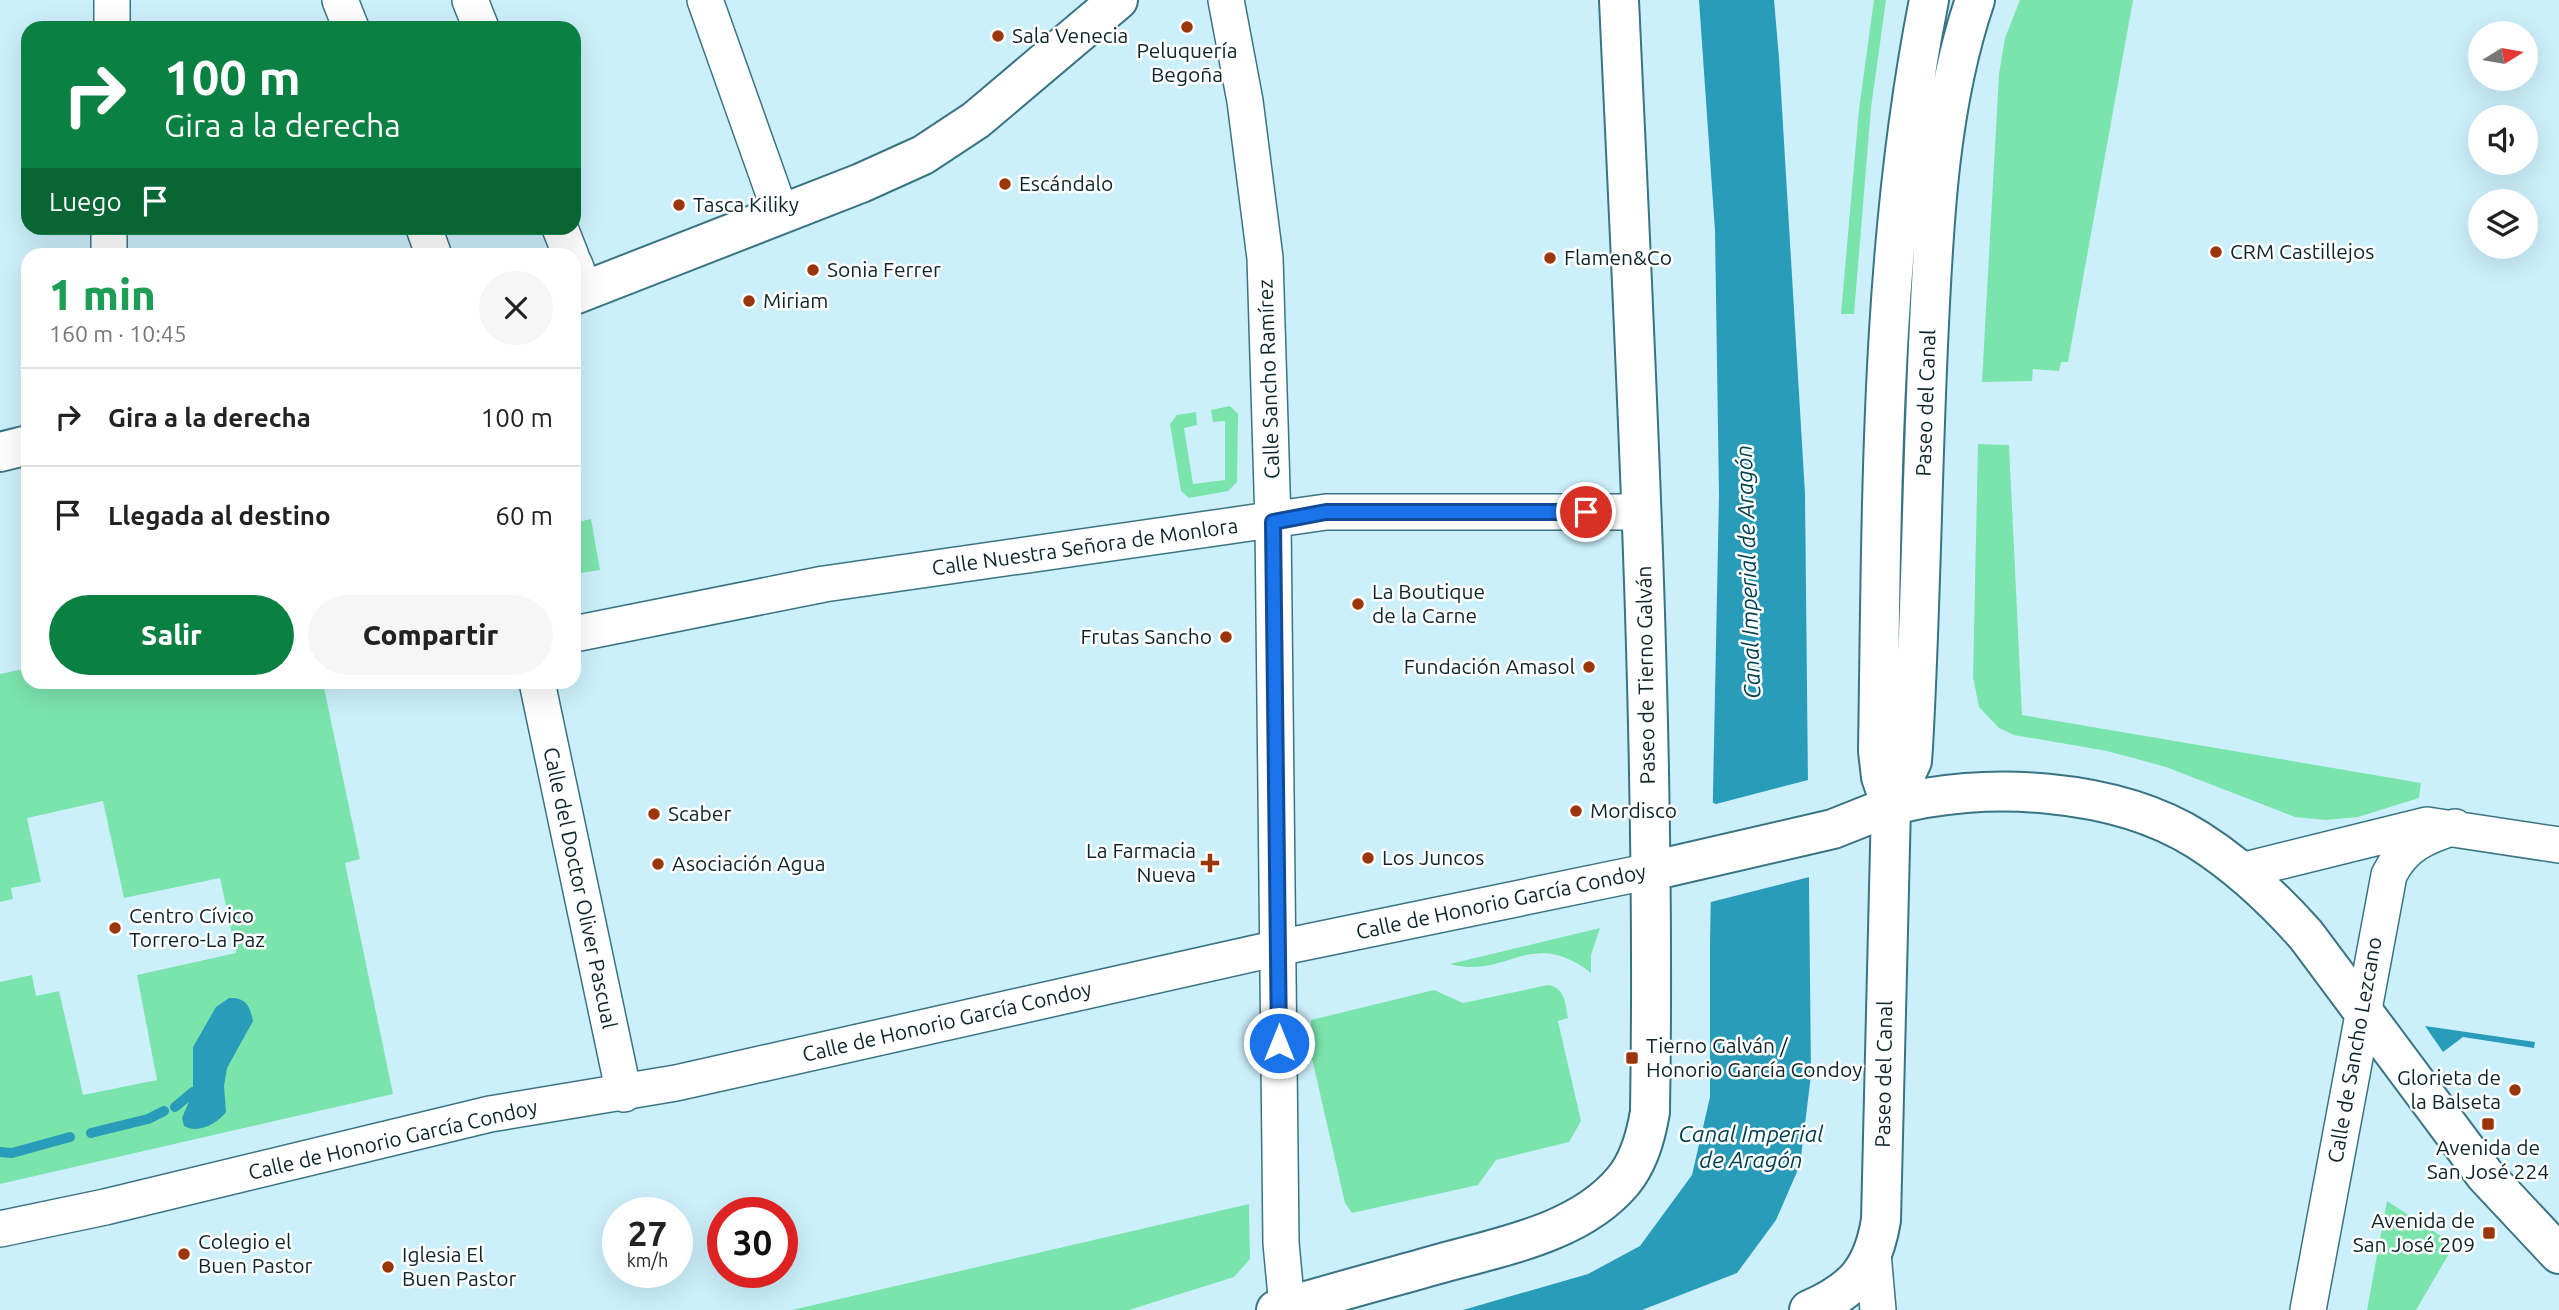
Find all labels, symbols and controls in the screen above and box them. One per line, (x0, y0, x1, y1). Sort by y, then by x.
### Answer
marker: Peluquería Begoña (1179, 19, 1195, 35)
north arrow (2468, 21, 2538, 91)
map controls (2468, 21, 2538, 259)
place label: Sala Venecia (1012, 23, 1128, 47)
marker: Sala Venecia (990, 28, 1006, 44)
place label: Peluquería Begoña (1137, 38, 1237, 86)
icon: right (49, 49, 140, 140)
text: 100 m (164, 49, 301, 104)
button: sound (2468, 105, 2538, 175)
text: Gira a la derecha (164, 107, 401, 143)
place label: Escándalo (1019, 171, 1113, 195)
marker: Escándalo (997, 176, 1013, 192)
icon: arrive (136, 182, 174, 220)
text: Luego (49, 187, 122, 216)
button: layers (2468, 189, 2538, 259)
place label: Tasca Kiliky (693, 192, 799, 216)
marker: Tasca Kiliky (671, 197, 687, 213)
place label: CRM Castillejos (2230, 239, 2374, 263)
marker: CRM Castillejos (2208, 244, 2224, 260)
place label: Flamen&Co (1564, 245, 1672, 269)
marker: Flamen&Co (1542, 250, 1558, 266)
place label: Sonia Ferrer (827, 257, 941, 281)
marker: Sonia Ferrer (805, 262, 821, 278)
text: 1 min (49, 271, 156, 318)
button: close (479, 271, 553, 345)
street label: Calle Sancho Ramírez (1253, 279, 1283, 479)
place label: Miriam (763, 288, 828, 312)
marker: Miriam (741, 293, 757, 309)
text: 160 m · 10:45 (49, 321, 187, 346)
street label: Paseo del Canal (1910, 329, 1940, 477)
icon: right (49, 398, 87, 436)
text: Gira a la derecha (108, 403, 311, 432)
text: 100 m (481, 403, 553, 432)
water label: Canal Imperial de Aragón (1731, 445, 1764, 699)
pin (1556, 482, 1616, 542)
icon: arrive (1567, 493, 1605, 531)
icon: arrive (49, 496, 87, 534)
text: Llegada al destino (108, 501, 331, 530)
text: 60 m (495, 501, 553, 530)
street label: Calle Nuestra Señora de Monlora (930, 513, 1239, 579)
street label: Paseo de Tierno Galván (1631, 565, 1659, 785)
place label: La Boutique de la Carne (1372, 579, 1485, 627)
button: Salir (49, 595, 294, 675)
button: Compartir (308, 595, 553, 675)
marker: La Boutique de la Carne (1350, 596, 1366, 612)
place label: Frutas Sancho (1081, 624, 1212, 648)
marker: Frutas Sancho (1218, 629, 1234, 645)
place label: Fundación Amasol (1404, 654, 1575, 678)
marker: Fundación Amasol (1581, 659, 1597, 675)
street label: Calle del Doctor Oliver Pascual (539, 745, 623, 1031)
place label: Mordisco (1590, 798, 1677, 822)
place label: Scaber (668, 801, 731, 825)
marker: Mordisco (1568, 803, 1584, 819)
marker: Scaber (646, 806, 662, 822)
place label: La Farmacia Nueva (1086, 838, 1196, 886)
place label: Los Juncos (1382, 845, 1484, 869)
marker: Los Juncos (1360, 850, 1376, 866)
place label: Asociación Agua (672, 851, 825, 875)
marker: La Farmacia Nueva (1202, 855, 1218, 871)
marker: Asociación Agua (650, 856, 666, 872)
street label: Calle de Honorio García Condoy (1354, 859, 1648, 944)
place label: Centro Cívico Torrero-La Paz (129, 903, 265, 951)
marker: Centro Cívico Torrero-La Paz (107, 920, 123, 936)
street label: Calle de Sancho Lezcano (2322, 935, 2386, 1165)
street label: Calle de Honorio García Condoy (800, 976, 1094, 1066)
street label: Paseo del Canal (1870, 1000, 1896, 1148)
position arrow (1242, 1006, 1316, 1080)
place label: Tierno Galván / Honorio García Condoy (1646, 1033, 1862, 1081)
marker: Tierno Galván / Honorio García Condoy (1624, 1050, 1640, 1066)
place label: Glorieta de la Balseta (2397, 1065, 2501, 1113)
marker: Glorieta de la Balseta (2507, 1082, 2523, 1098)
street label: Calle de Honorio García Condoy (246, 1094, 540, 1184)
marker: Avenida de San José 224 (2480, 1116, 2496, 1132)
water label: Canal Imperial de Aragón (1678, 1121, 1824, 1172)
place label: Avenida de San José 224 (2427, 1135, 2549, 1183)
speed limit sign: 30 (707, 1197, 798, 1288)
place label: Avenida de San José 209 (2353, 1208, 2475, 1256)
text: 27 (628, 1213, 667, 1253)
marker: Avenida de San José 209 (2481, 1225, 2497, 1241)
place label: Colegio el Buen Pastor (198, 1229, 312, 1277)
place label: Iglesia El Buen Pastor (402, 1242, 516, 1290)
marker: Colegio el Buen Pastor (176, 1246, 192, 1262)
text: km/h (627, 1250, 668, 1270)
marker: Iglesia El Buen Pastor (380, 1259, 396, 1275)

